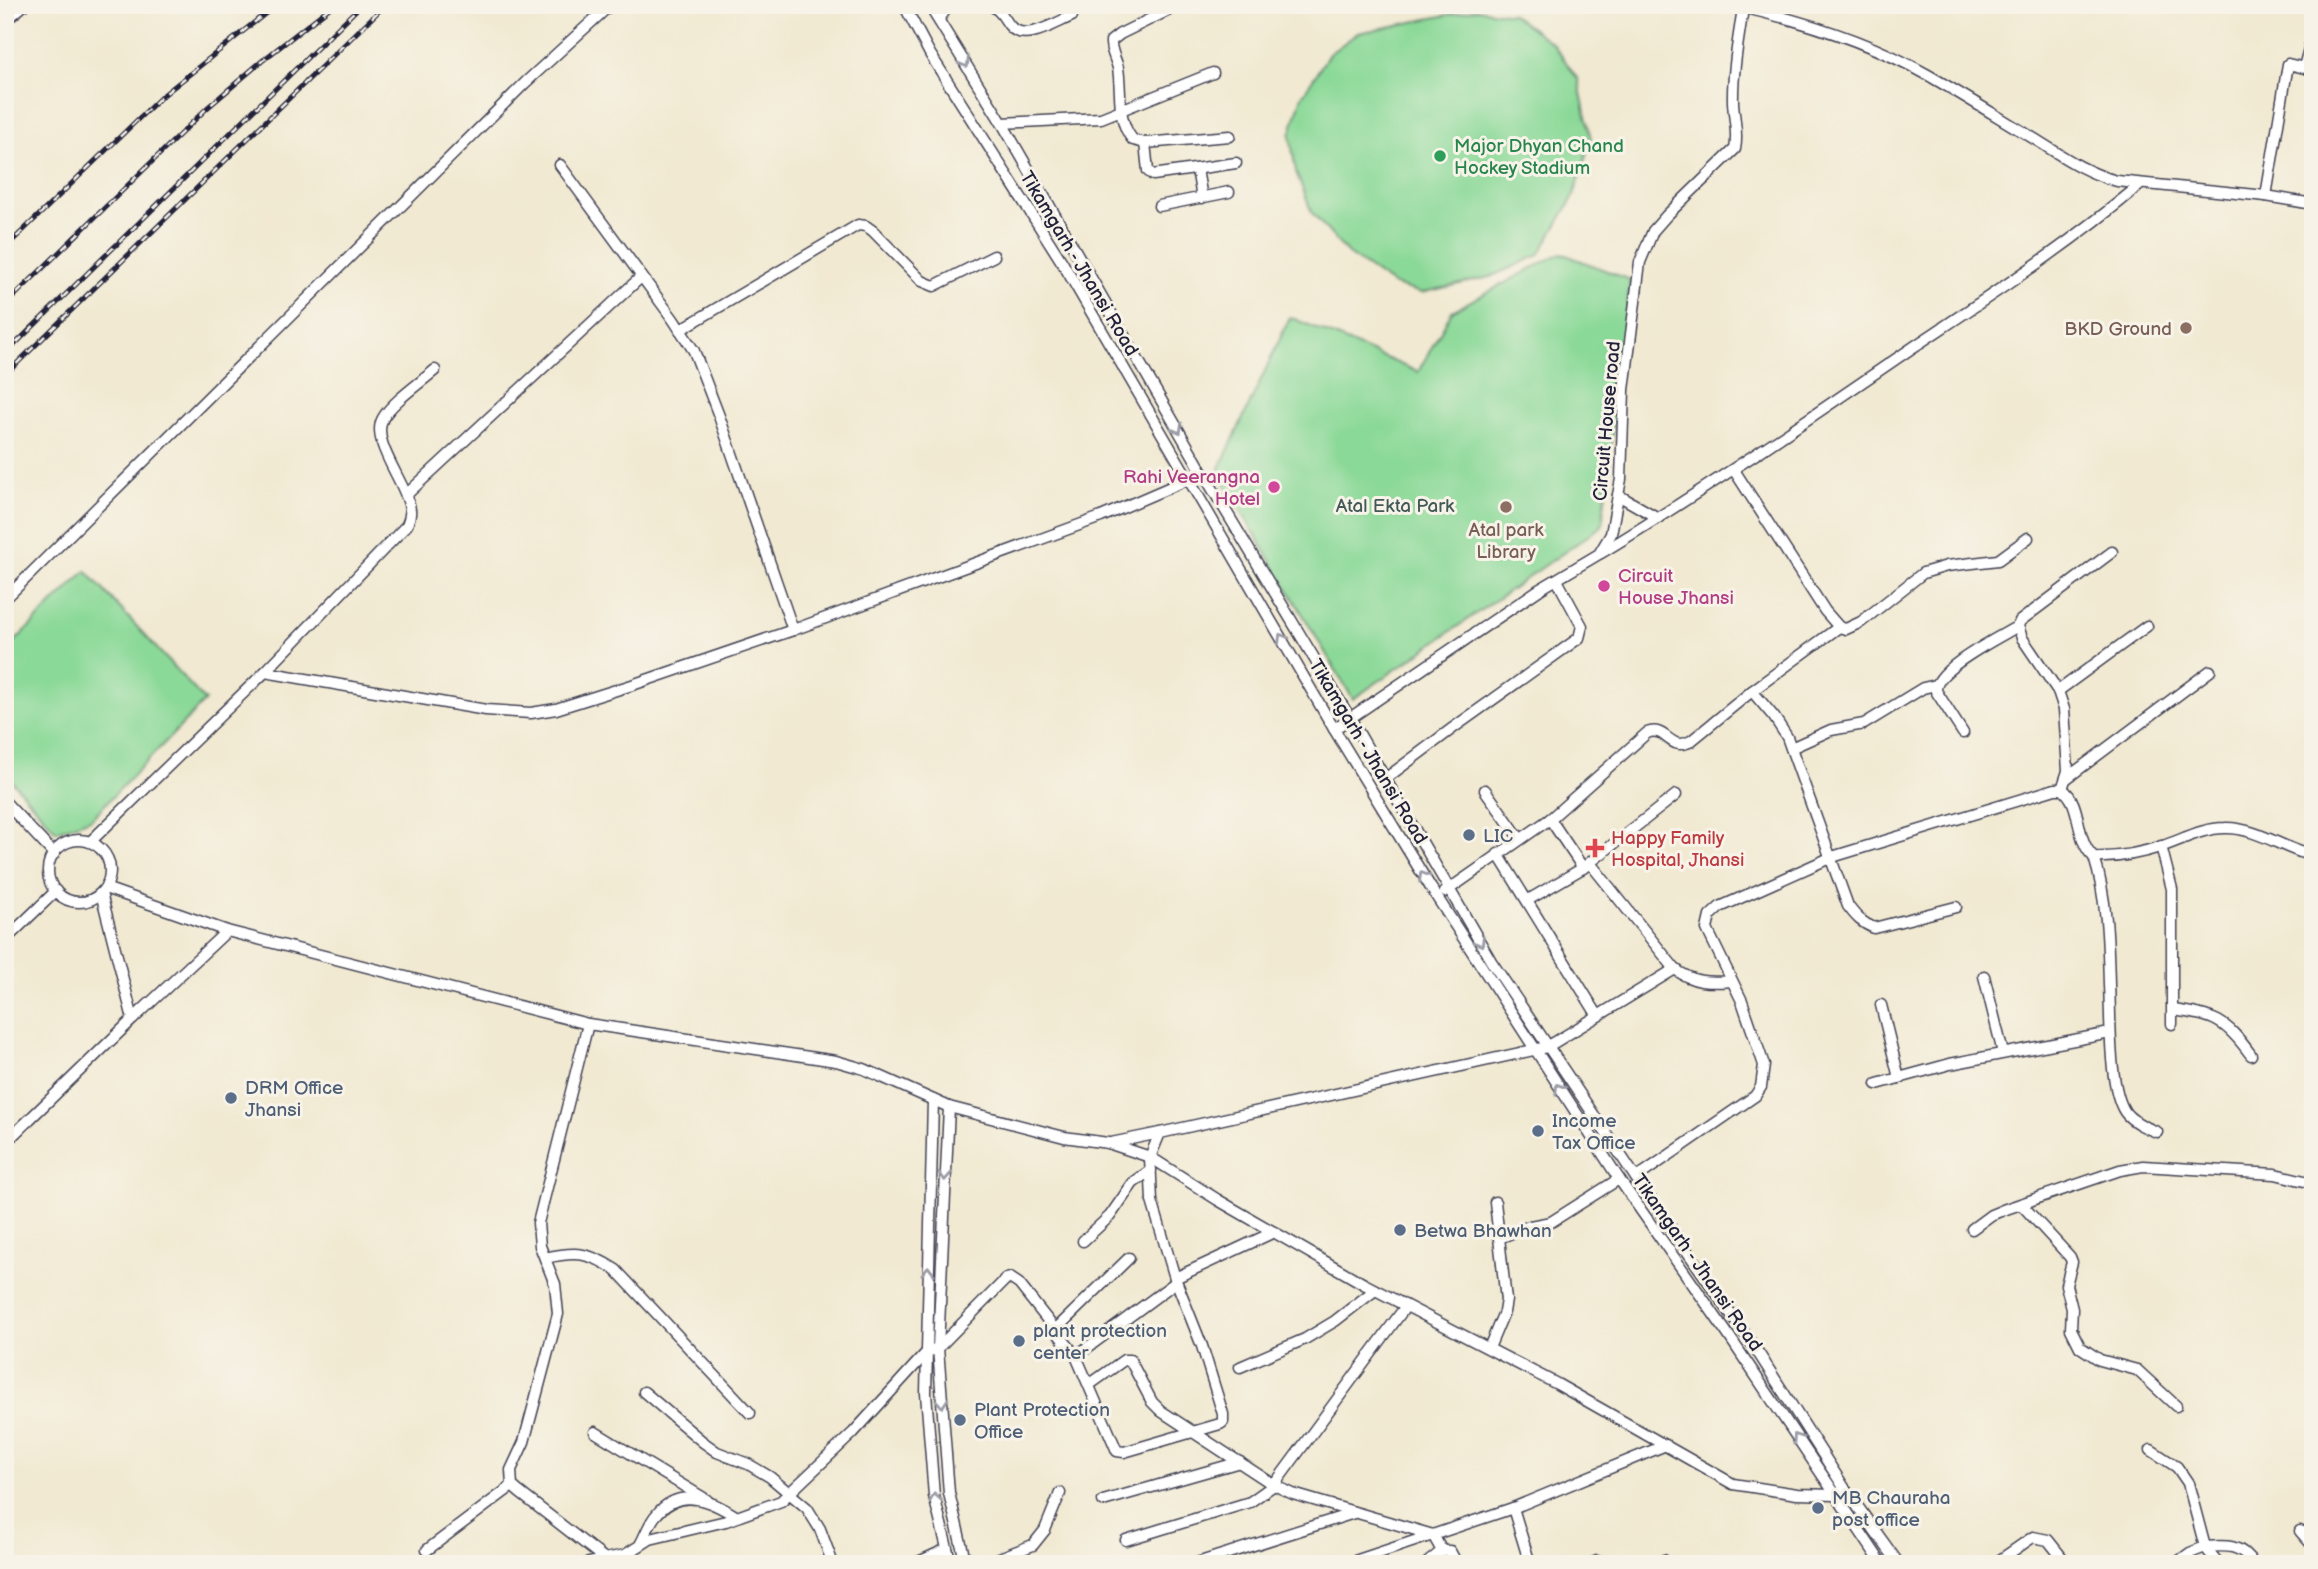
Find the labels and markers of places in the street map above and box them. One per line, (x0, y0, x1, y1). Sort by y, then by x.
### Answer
place label: Major Dhyan Chand Hockey Stadium (1454, 135, 1624, 180)
marker: Major Dhyan Chand Hockey Stadium (1432, 148, 1448, 164)
place label: BKD Ground (2064, 318, 2172, 341)
marker: BKD Ground (2178, 320, 2194, 336)
place label: Rahi Veerangna Hotel (1123, 466, 1260, 511)
marker: Rahi Veerangna Hotel (1266, 479, 1282, 495)
marker: Atal park Library (1498, 499, 1514, 515)
place label: Atal park Library (1469, 519, 1544, 564)
place label: Circuit House Jhansi (1618, 565, 1734, 610)
marker: Circuit House Jhansi (1596, 578, 1612, 594)
place label: LIC (1483, 825, 1513, 848)
marker: LIC (1461, 827, 1477, 843)
place label: Happy Family Hospital, Jhansi (1611, 827, 1744, 872)
marker: Happy Family Hospital, Jhansi (1585, 838, 1605, 858)
place label: DRM Office Jhansi (245, 1077, 343, 1122)
marker: DRM Office Jhansi (223, 1090, 239, 1106)
place label: Income Tax Office (1552, 1110, 1636, 1155)
marker: Income Tax Office (1530, 1123, 1546, 1139)
place label: Betwa Bhawhan (1414, 1220, 1552, 1243)
marker: Betwa Bhawhan (1392, 1222, 1408, 1238)
place label: plant protection center (1033, 1320, 1167, 1365)
marker: plant protection center (1011, 1333, 1027, 1349)
place label: Plant Protection Office (974, 1399, 1110, 1444)
marker: Plant Protection Office (952, 1412, 968, 1428)
place label: MB Chauraha post office (1832, 1487, 1950, 1532)
marker: MB Chauraha post office (1810, 1500, 1826, 1516)

